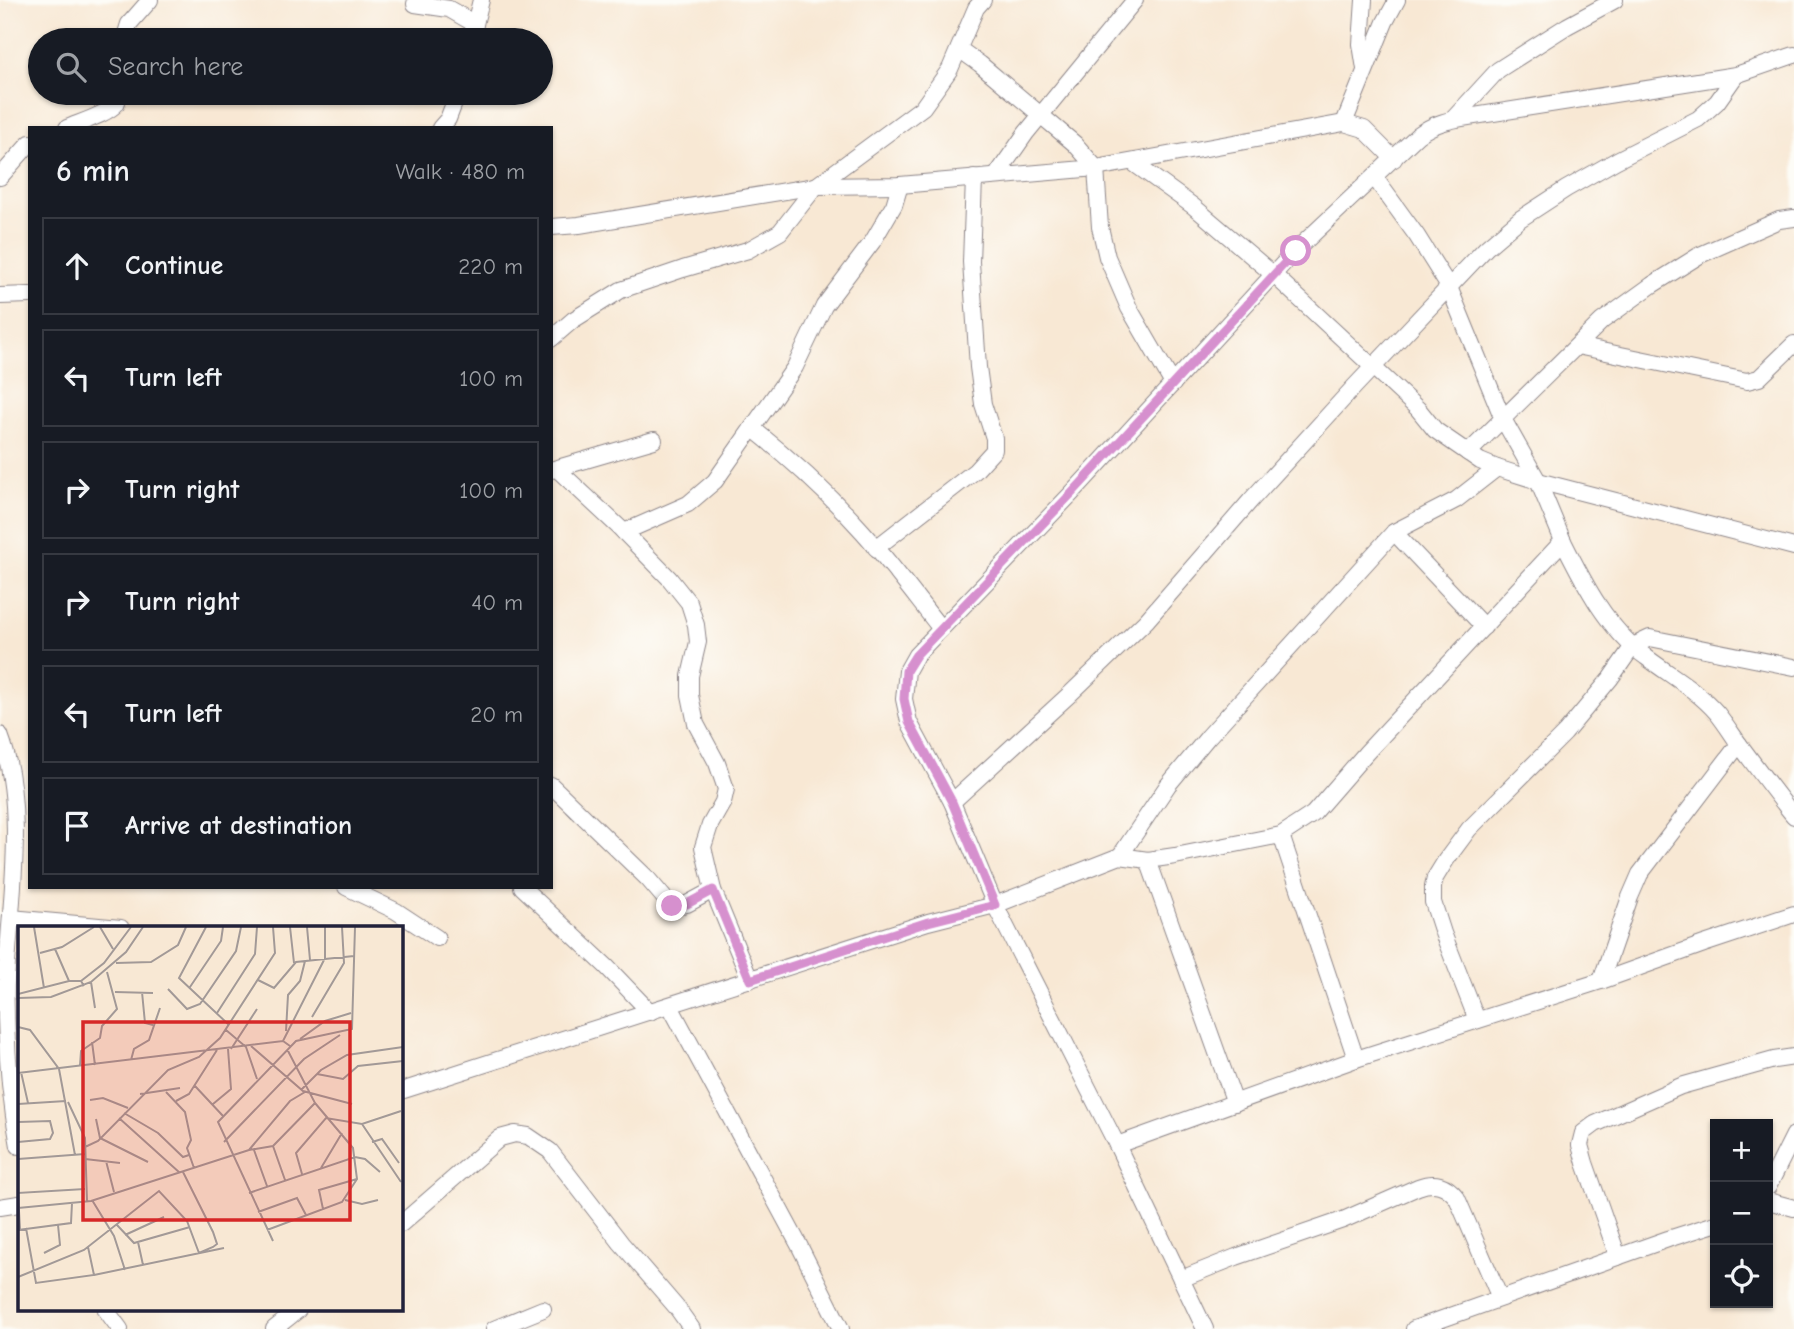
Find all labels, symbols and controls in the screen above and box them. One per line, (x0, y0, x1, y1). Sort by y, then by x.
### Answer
search box (28, 28, 553, 105)
icon: search (52, 48, 90, 86)
text: Search here (108, 52, 243, 82)
text: 6 min (56, 154, 130, 189)
text: Walk · 480 m (395, 158, 525, 185)
route start (1280, 235, 1311, 266)
icon: ahead (58, 247, 96, 285)
text: Continue (125, 251, 223, 281)
text: 220 m (458, 253, 523, 280)
icon: left (58, 359, 96, 397)
text: Turn left (125, 363, 222, 393)
text: 100 m (459, 365, 523, 392)
icon: right (58, 471, 96, 509)
text: Turn right (125, 475, 239, 505)
text: 100 m (459, 477, 523, 504)
icon: right (58, 583, 96, 621)
text: Turn right (125, 587, 239, 617)
text: 40 m (471, 589, 523, 616)
icon: left (58, 695, 96, 733)
text: Turn left (125, 699, 222, 729)
text: 20 m (470, 701, 523, 728)
icon: arrive (58, 807, 96, 845)
text: Arrive at destination (125, 811, 352, 841)
route end (656, 890, 687, 921)
inset map (18, 926, 402, 1312)
map controls (1710, 1119, 1773, 1308)
button: + (1710, 1119, 1773, 1182)
button: − (1710, 1182, 1773, 1245)
button: locate (1710, 1245, 1773, 1308)

